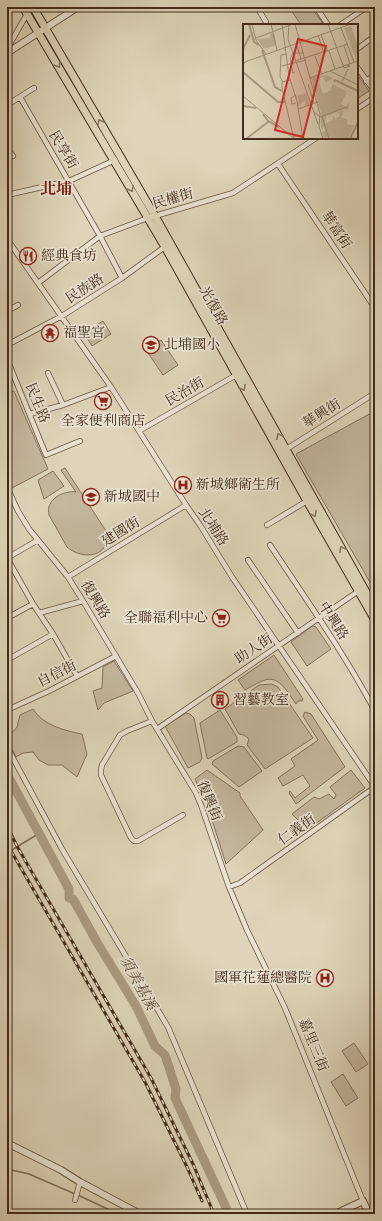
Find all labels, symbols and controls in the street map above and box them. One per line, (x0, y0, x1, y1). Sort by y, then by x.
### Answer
inset map (243, 24, 358, 139)
one-way arrow (54, 61, 61, 69)
one-way arrow (97, 119, 104, 126)
street label: 民享街 (44, 127, 82, 173)
district label: 北埔 (40, 179, 72, 199)
one-way arrow (127, 185, 134, 193)
street label: 民權街 (150, 185, 196, 213)
street label: 華富街 (317, 208, 355, 252)
restaurant icon: 經典食坊 (18, 246, 38, 266)
place label: 經典食坊 (41, 247, 97, 265)
street label: 民族路 (62, 270, 108, 308)
street label: 光復路 (195, 283, 231, 329)
temple icon: 福聖宮 (40, 323, 60, 343)
place label: 福聖宮 (63, 324, 105, 342)
school or university icon: 北埔國小 (141, 335, 161, 355)
place label: 北埔國小 (164, 336, 220, 354)
street label: 民治街 (162, 374, 208, 410)
street label: 民生路 (21, 380, 53, 426)
one-way arrow (239, 384, 246, 391)
supermarket icon: 全家便利商店 (93, 391, 113, 411)
street label: 華興街 (299, 395, 345, 433)
place label: 全家便利商店 (61, 412, 145, 430)
one-way arrow (276, 433, 283, 440)
hospital icon: 新城鄉衛生所 (173, 475, 193, 495)
place label: 新城鄉衛生所 (196, 476, 280, 494)
school or university icon: 新城國中 (81, 487, 101, 507)
place label: 新城國中 (104, 488, 160, 506)
street label: 北埔路 (194, 504, 232, 550)
one-way arrow (309, 510, 316, 517)
street label: 建國街 (98, 513, 144, 551)
one-way arrow (339, 546, 347, 554)
street label: 復興路 (76, 577, 114, 623)
street label: 中興路 (314, 598, 352, 644)
supermarket icon: 全聯福利中心 (211, 608, 231, 628)
place label: 全聯福利中心 (124, 609, 208, 627)
street label: 助人街 (232, 630, 276, 668)
street label: 自信街 (34, 656, 80, 692)
building icon: 習藝教室 (210, 690, 230, 710)
place label: 習藝教室 (233, 691, 289, 709)
street label: 復興街 (193, 778, 225, 824)
street label: 仁義街 (275, 811, 319, 849)
water label: 須美基溪 (115, 952, 162, 1016)
hospital icon: 國軍花蓮總醫院 (315, 968, 335, 988)
place label: 國軍花蓮總醫院 (214, 969, 312, 987)
street label: 嘉里三街 (294, 1016, 332, 1074)

